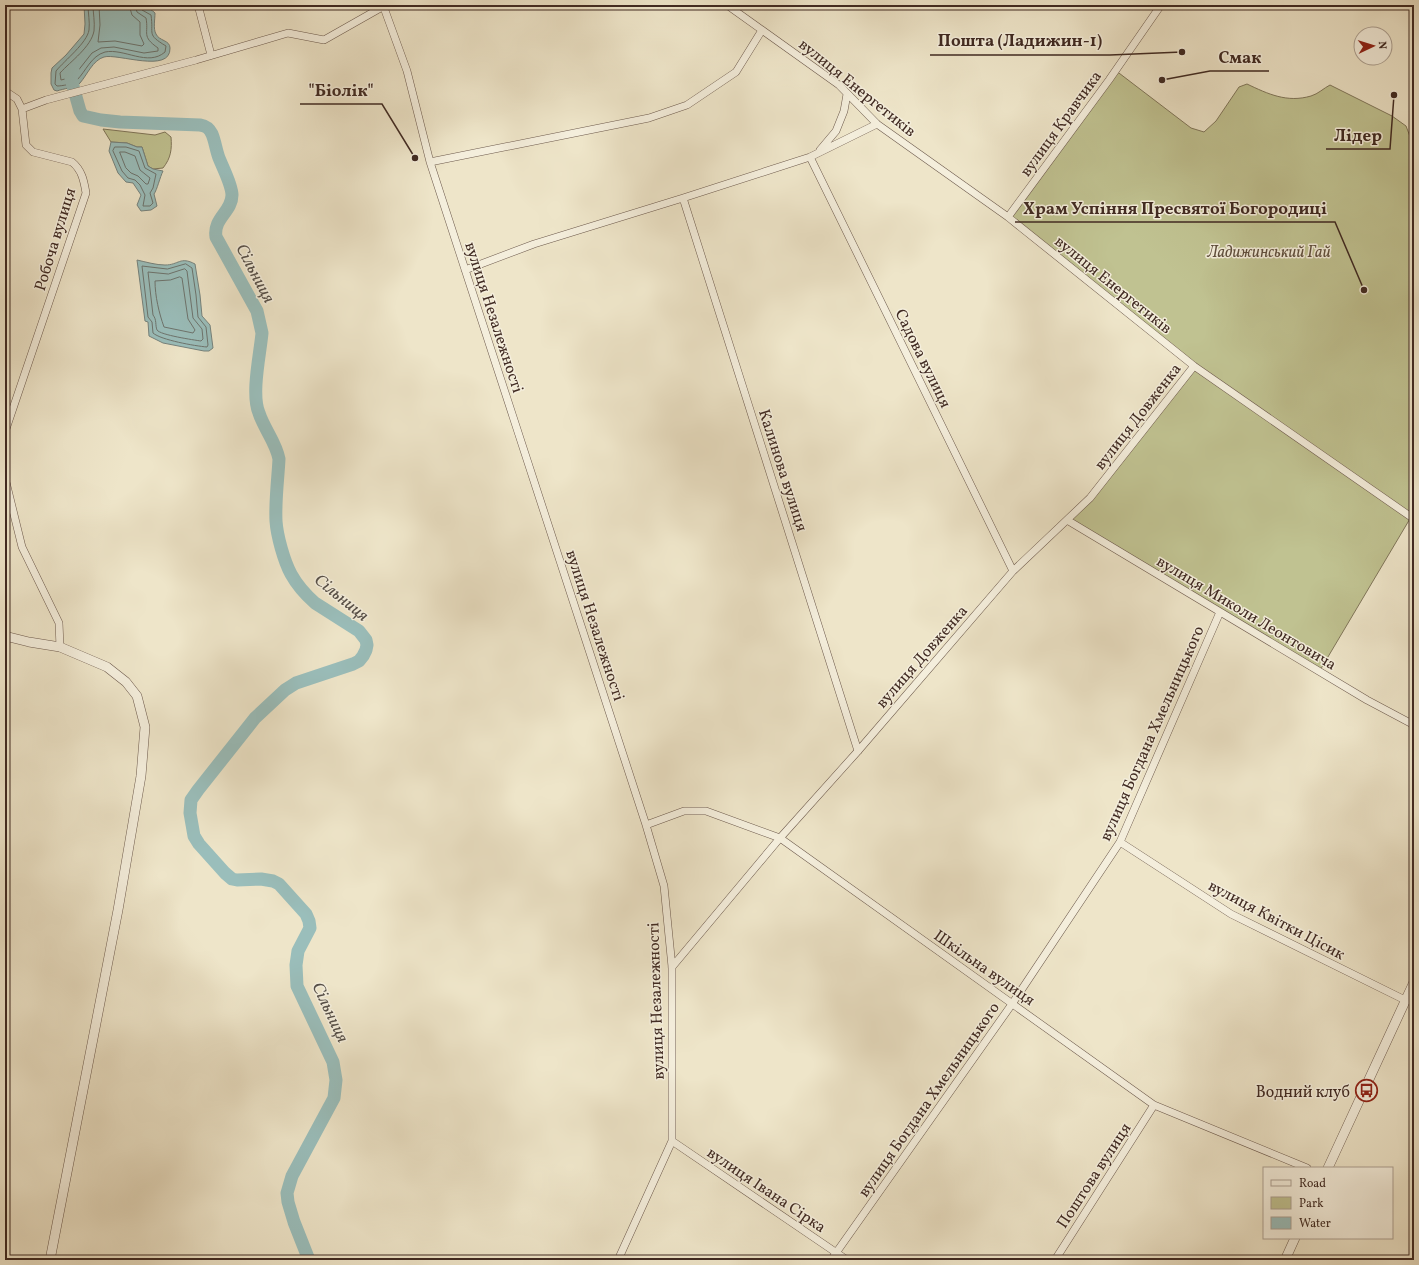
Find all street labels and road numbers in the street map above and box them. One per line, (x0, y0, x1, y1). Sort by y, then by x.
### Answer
street label: вулиця Енергетиків (793, 34, 920, 143)
street label: вулиця Кравчика (1016, 67, 1108, 182)
street label: Робоча вулиця (30, 185, 82, 294)
street label: вулиця Енергетиків (1049, 231, 1176, 340)
street label: вулиця Незалежності (458, 239, 528, 396)
street label: Садова вулиця (889, 306, 956, 412)
street label: вулиця Довженка (1090, 359, 1187, 475)
street label: Калинова вулиця (752, 407, 812, 535)
street label: вулиця Незалежності (559, 547, 629, 704)
street label: вулиця Миколи Леонтовича (1152, 551, 1340, 676)
street label: вулиця Довженка (872, 601, 973, 714)
street label: вулиця Богдана Хмельницького (1095, 623, 1210, 845)
street label: вулиця Квітки Цісик (1204, 875, 1349, 966)
street label: вулиця Незалежності (643, 922, 671, 1080)
street label: Шкільна вулиця (929, 925, 1039, 1012)
street label: вулиця Богдана Хмельницького (854, 998, 1006, 1202)
street label: Поштова вулиця (1052, 1119, 1137, 1233)
street label: вулиця Івана Сірка (702, 1143, 830, 1239)

